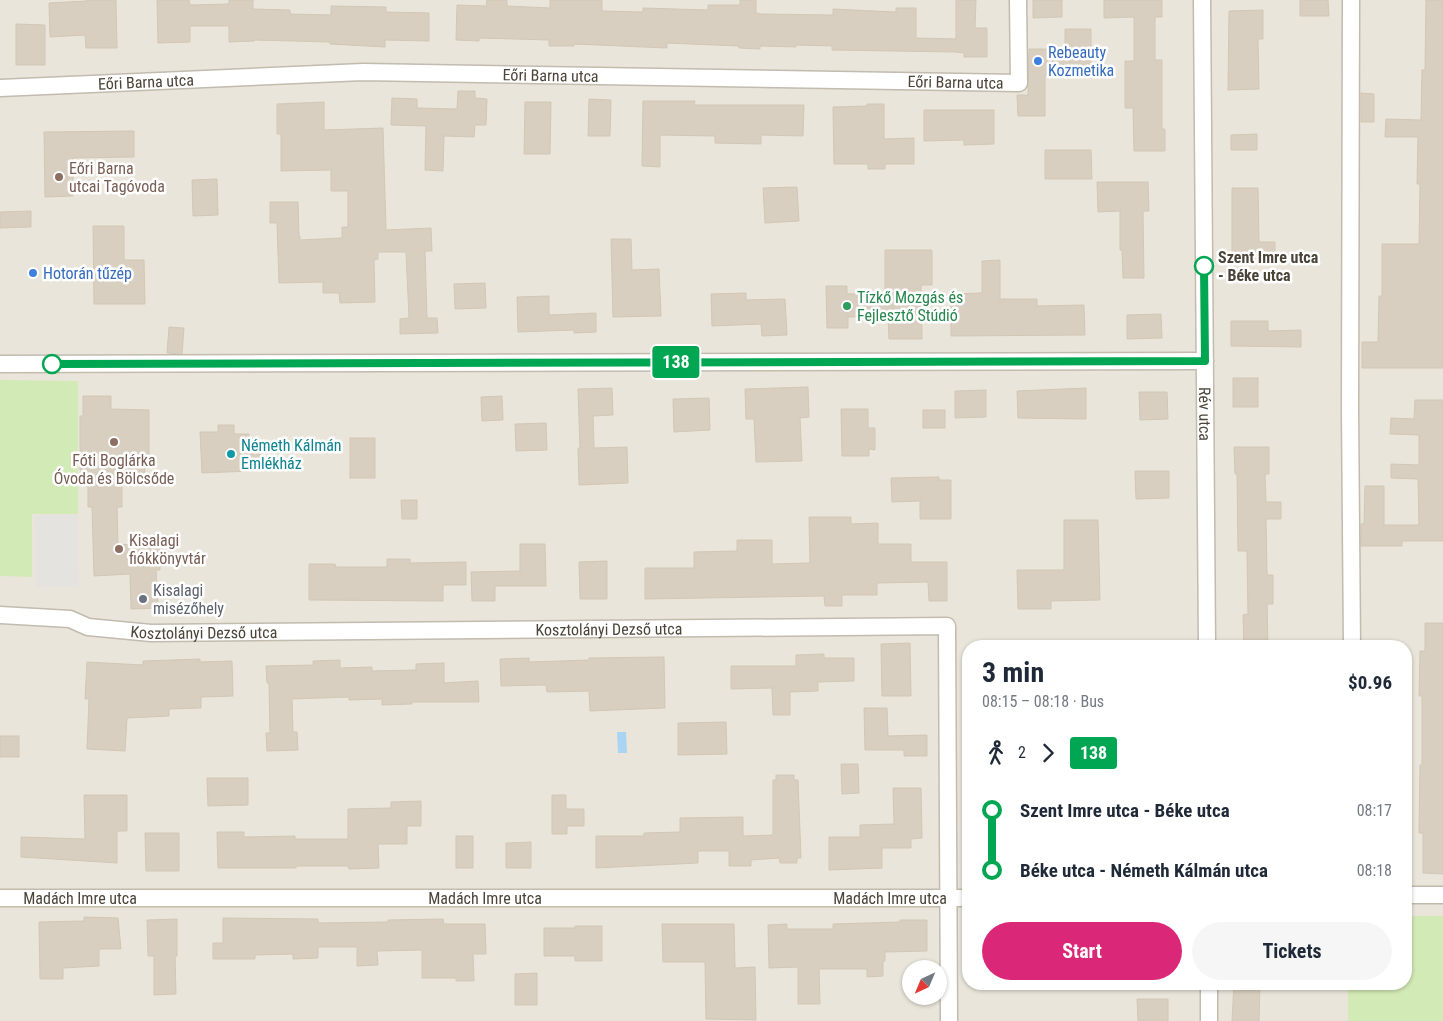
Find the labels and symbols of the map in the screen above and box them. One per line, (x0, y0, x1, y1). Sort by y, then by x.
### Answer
place label: Rebeauty Kozmetika (1048, 43, 1114, 80)
marker: Rebeauty Kozmetika (1032, 55, 1044, 67)
street label: Eőri Barna utca (502, 65, 599, 86)
street label: Eőri Barna utca (98, 70, 194, 94)
street label: Eőri Barna utca (907, 72, 1004, 93)
place label: Eőri Barna utcai Tagóvoda (69, 159, 165, 196)
marker: Eőri Barna utcai Tagóvoda (53, 171, 65, 183)
place label: Szent Imre utca - Béke utca (1218, 248, 1319, 285)
marker: Szent Imre utca - Béke utca (1194, 256, 1214, 276)
place label: Hotorán tűzép (43, 264, 132, 283)
marker: Hotorán tűzép (27, 267, 39, 279)
place label: Tízkő Mozgás és Fejlesztő Stúdió (857, 288, 963, 325)
marker: Tízkő Mozgás és Fejlesztő Stúdió (841, 300, 853, 312)
line badge: 138 (647, 346, 705, 378)
unlabelled marker (42, 354, 62, 374)
street label: Rév utca (1195, 387, 1214, 441)
marker: Fóti Boglárka Óvoda és Bölcsőde (108, 436, 120, 448)
place label: Németh Kálmán Emlékház (241, 436, 342, 473)
marker: Németh Kálmán Emlékház (225, 448, 237, 460)
place label: Fóti Boglárka Óvoda és Bölcsőde (54, 451, 174, 488)
place label: Kisalagi fiókkönyvtár (129, 531, 206, 568)
marker: Kisalagi fiókkönyvtár (113, 543, 125, 555)
place label: Kisalagi misézőhely (153, 581, 224, 618)
marker: Kisalagi misézőhely (137, 593, 149, 605)
street label: Kosztolányi Dezső utca (535, 619, 682, 640)
street label: Kosztolányi Dezső utca (130, 622, 277, 643)
street label: Madách Imre utca (23, 889, 137, 908)
street label: Madách Imre utca (428, 889, 542, 908)
street label: Madách Imre utca (833, 889, 947, 908)
north arrow (902, 960, 948, 1005)

